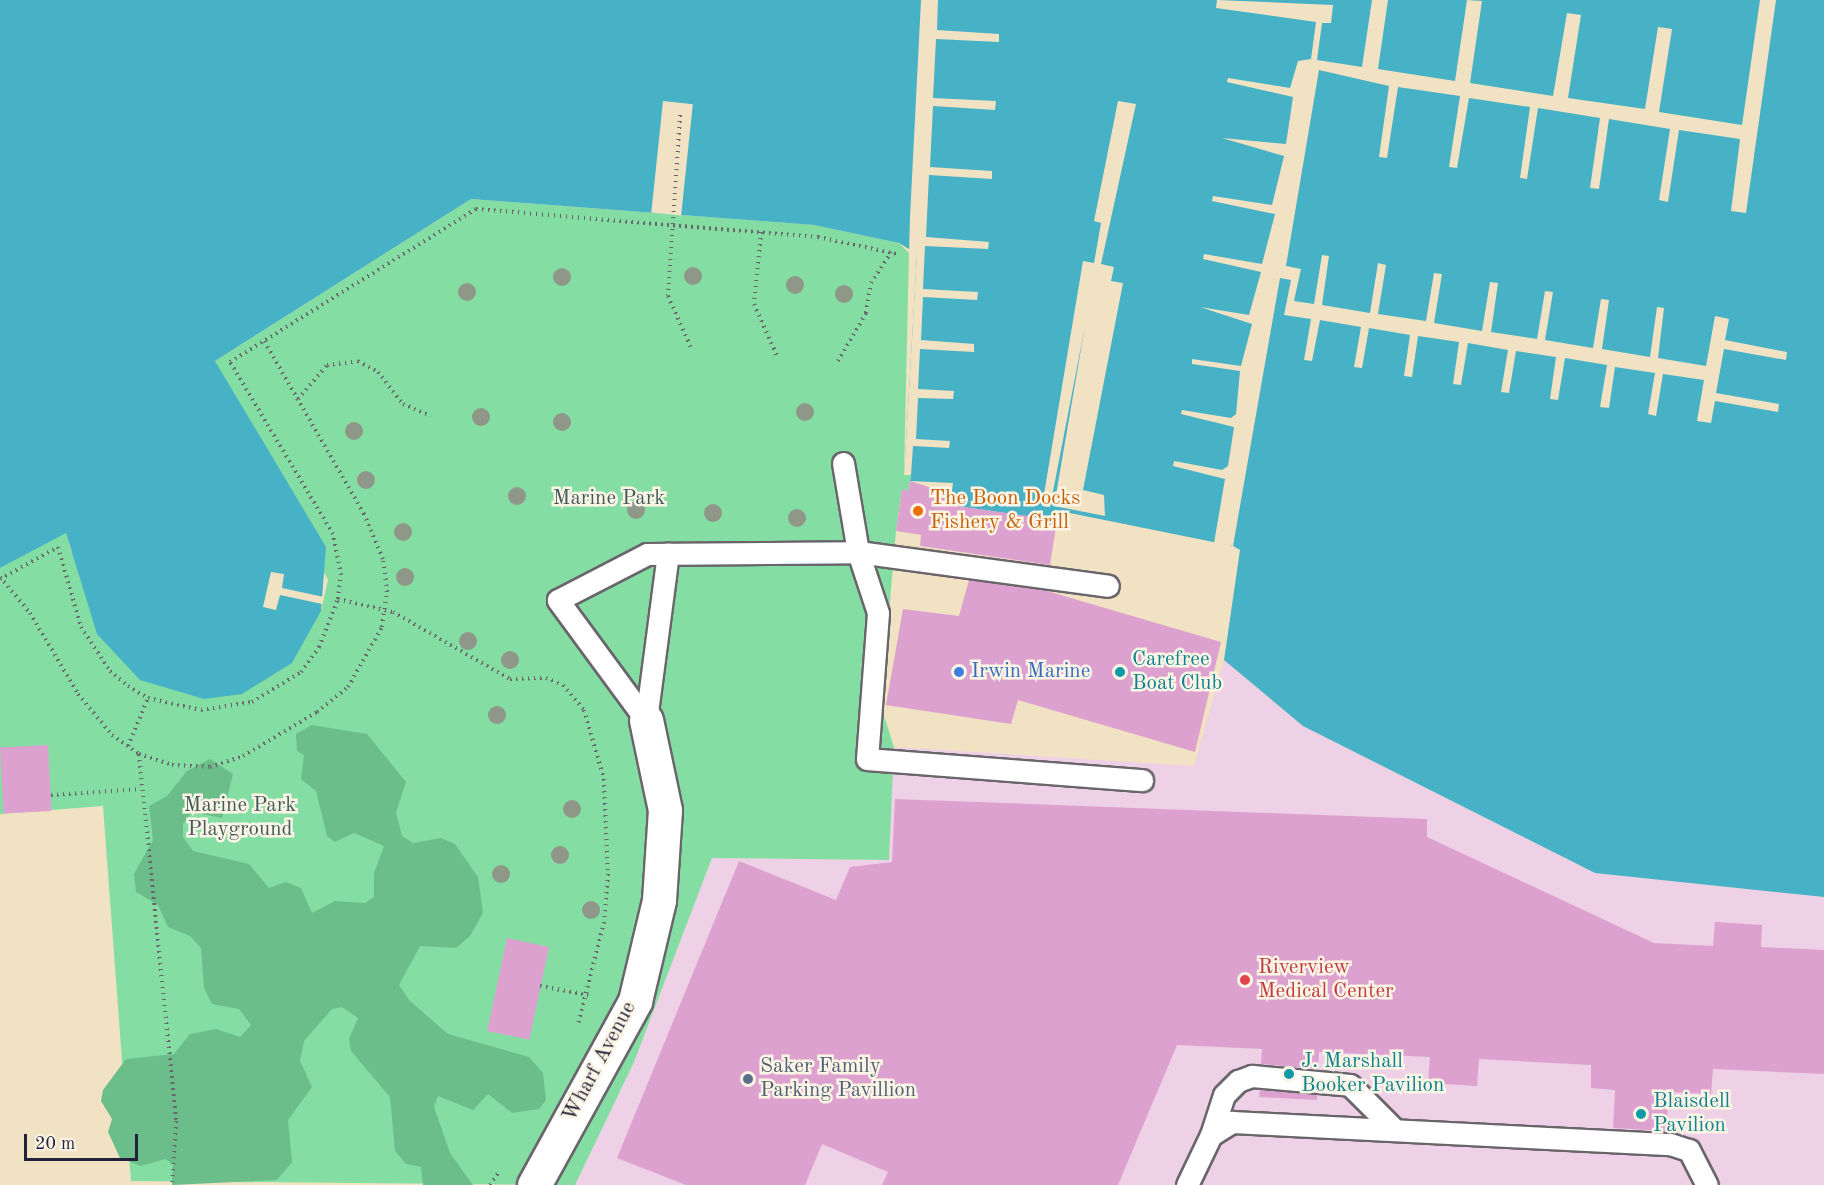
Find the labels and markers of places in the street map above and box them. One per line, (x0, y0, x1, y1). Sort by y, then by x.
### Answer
place label: The Boon Docks Fishery & Grill (930, 486, 1080, 536)
marker: The Boon Docks Fishery & Grill (911, 504, 925, 518)
place label: Carefree Boat Club (1132, 647, 1222, 697)
place label: Irwin Marine (971, 659, 1090, 685)
marker: Irwin Marine (952, 665, 966, 679)
marker: Carefree Boat Club (1113, 665, 1127, 679)
place label: Riverview Medical Center (1258, 955, 1394, 1005)
marker: Riverview Medical Center (1236, 971, 1254, 989)
place label: J. Marshall Booker Pavilion (1301, 1049, 1444, 1099)
place label: Saker Family Parking Pavillion (760, 1054, 916, 1104)
marker: J. Marshall Booker Pavilion (1282, 1067, 1296, 1081)
marker: Saker Family Parking Pavillion (741, 1072, 755, 1086)
place label: Blaisdell Pavilion (1653, 1089, 1730, 1139)
marker: Blaisdell Pavilion (1634, 1107, 1648, 1121)

